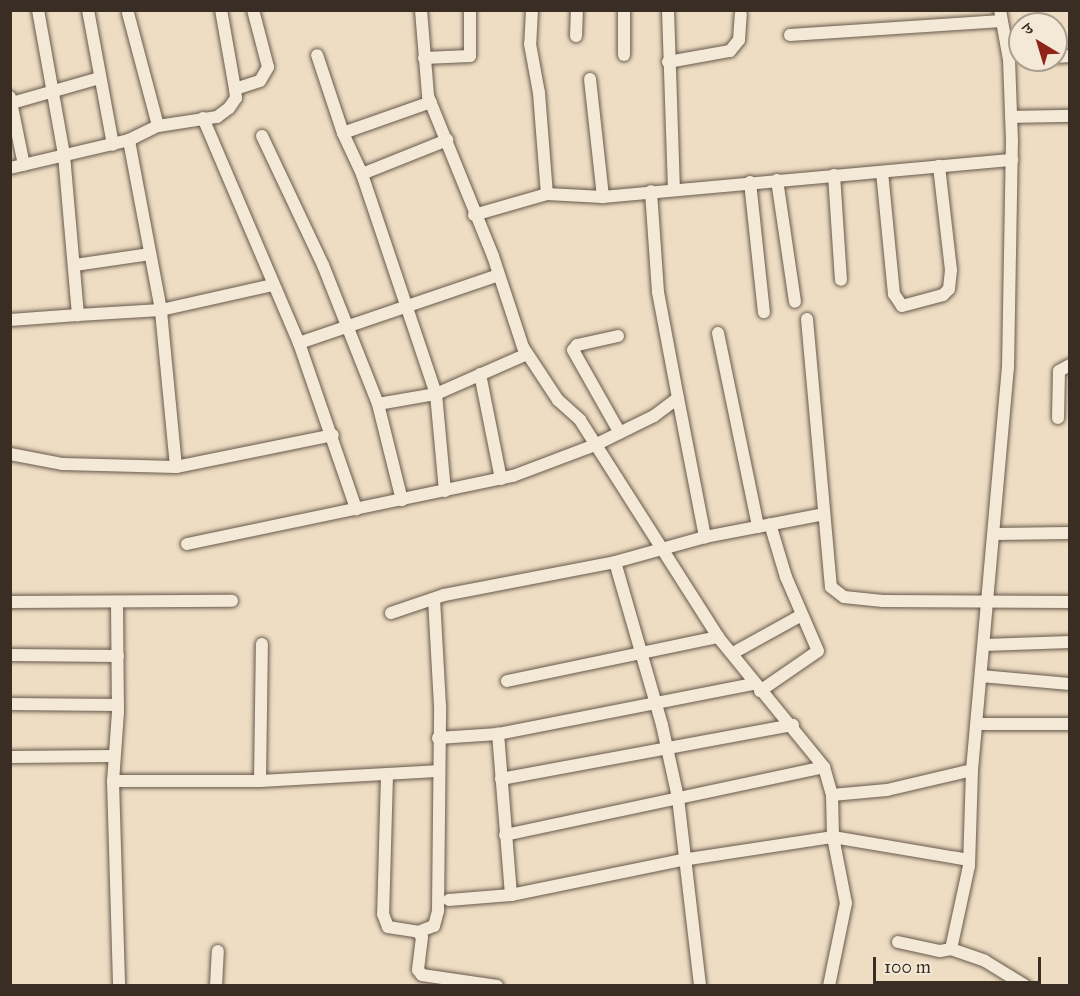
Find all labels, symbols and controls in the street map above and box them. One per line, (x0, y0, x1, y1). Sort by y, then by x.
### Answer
north arrow (1008, 12, 1068, 72)
text: उ (1019, 19, 1037, 39)
scale bar (876, 945, 1044, 983)
text: 100 m (884, 956, 931, 978)

